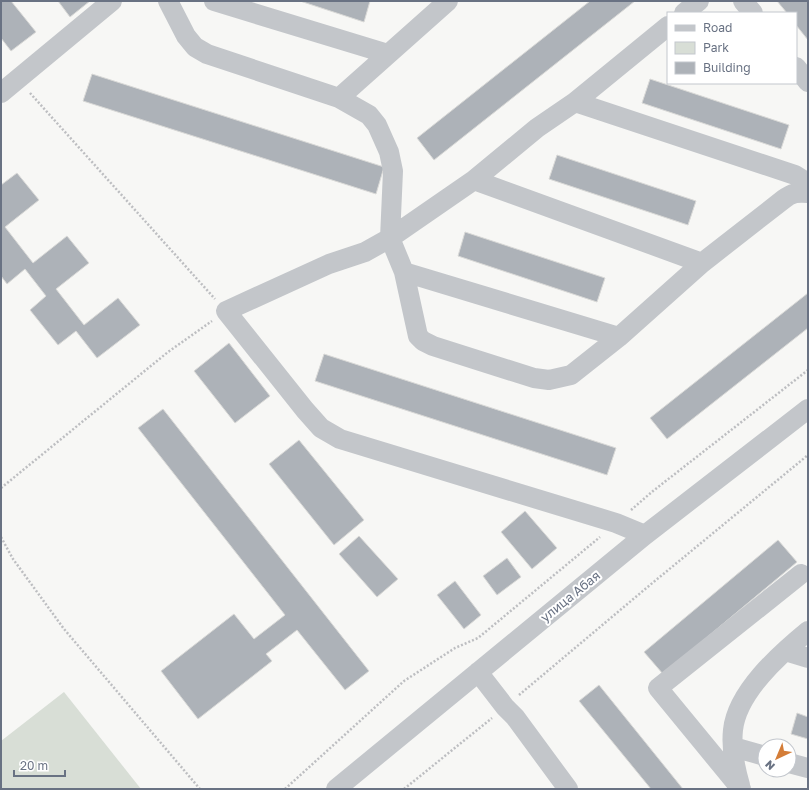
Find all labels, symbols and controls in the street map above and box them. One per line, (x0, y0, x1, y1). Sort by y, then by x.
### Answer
legend (667, 12, 797, 84)
text: Road (703, 20, 732, 35)
text: Park (703, 40, 729, 55)
text: Building (703, 60, 751, 75)
street label: улица Абая (537, 567, 603, 625)
north arrow (757, 738, 797, 778)
scale bar (14, 752, 65, 778)
text: 20 m (20, 758, 48, 773)
text: N (762, 758, 777, 773)

